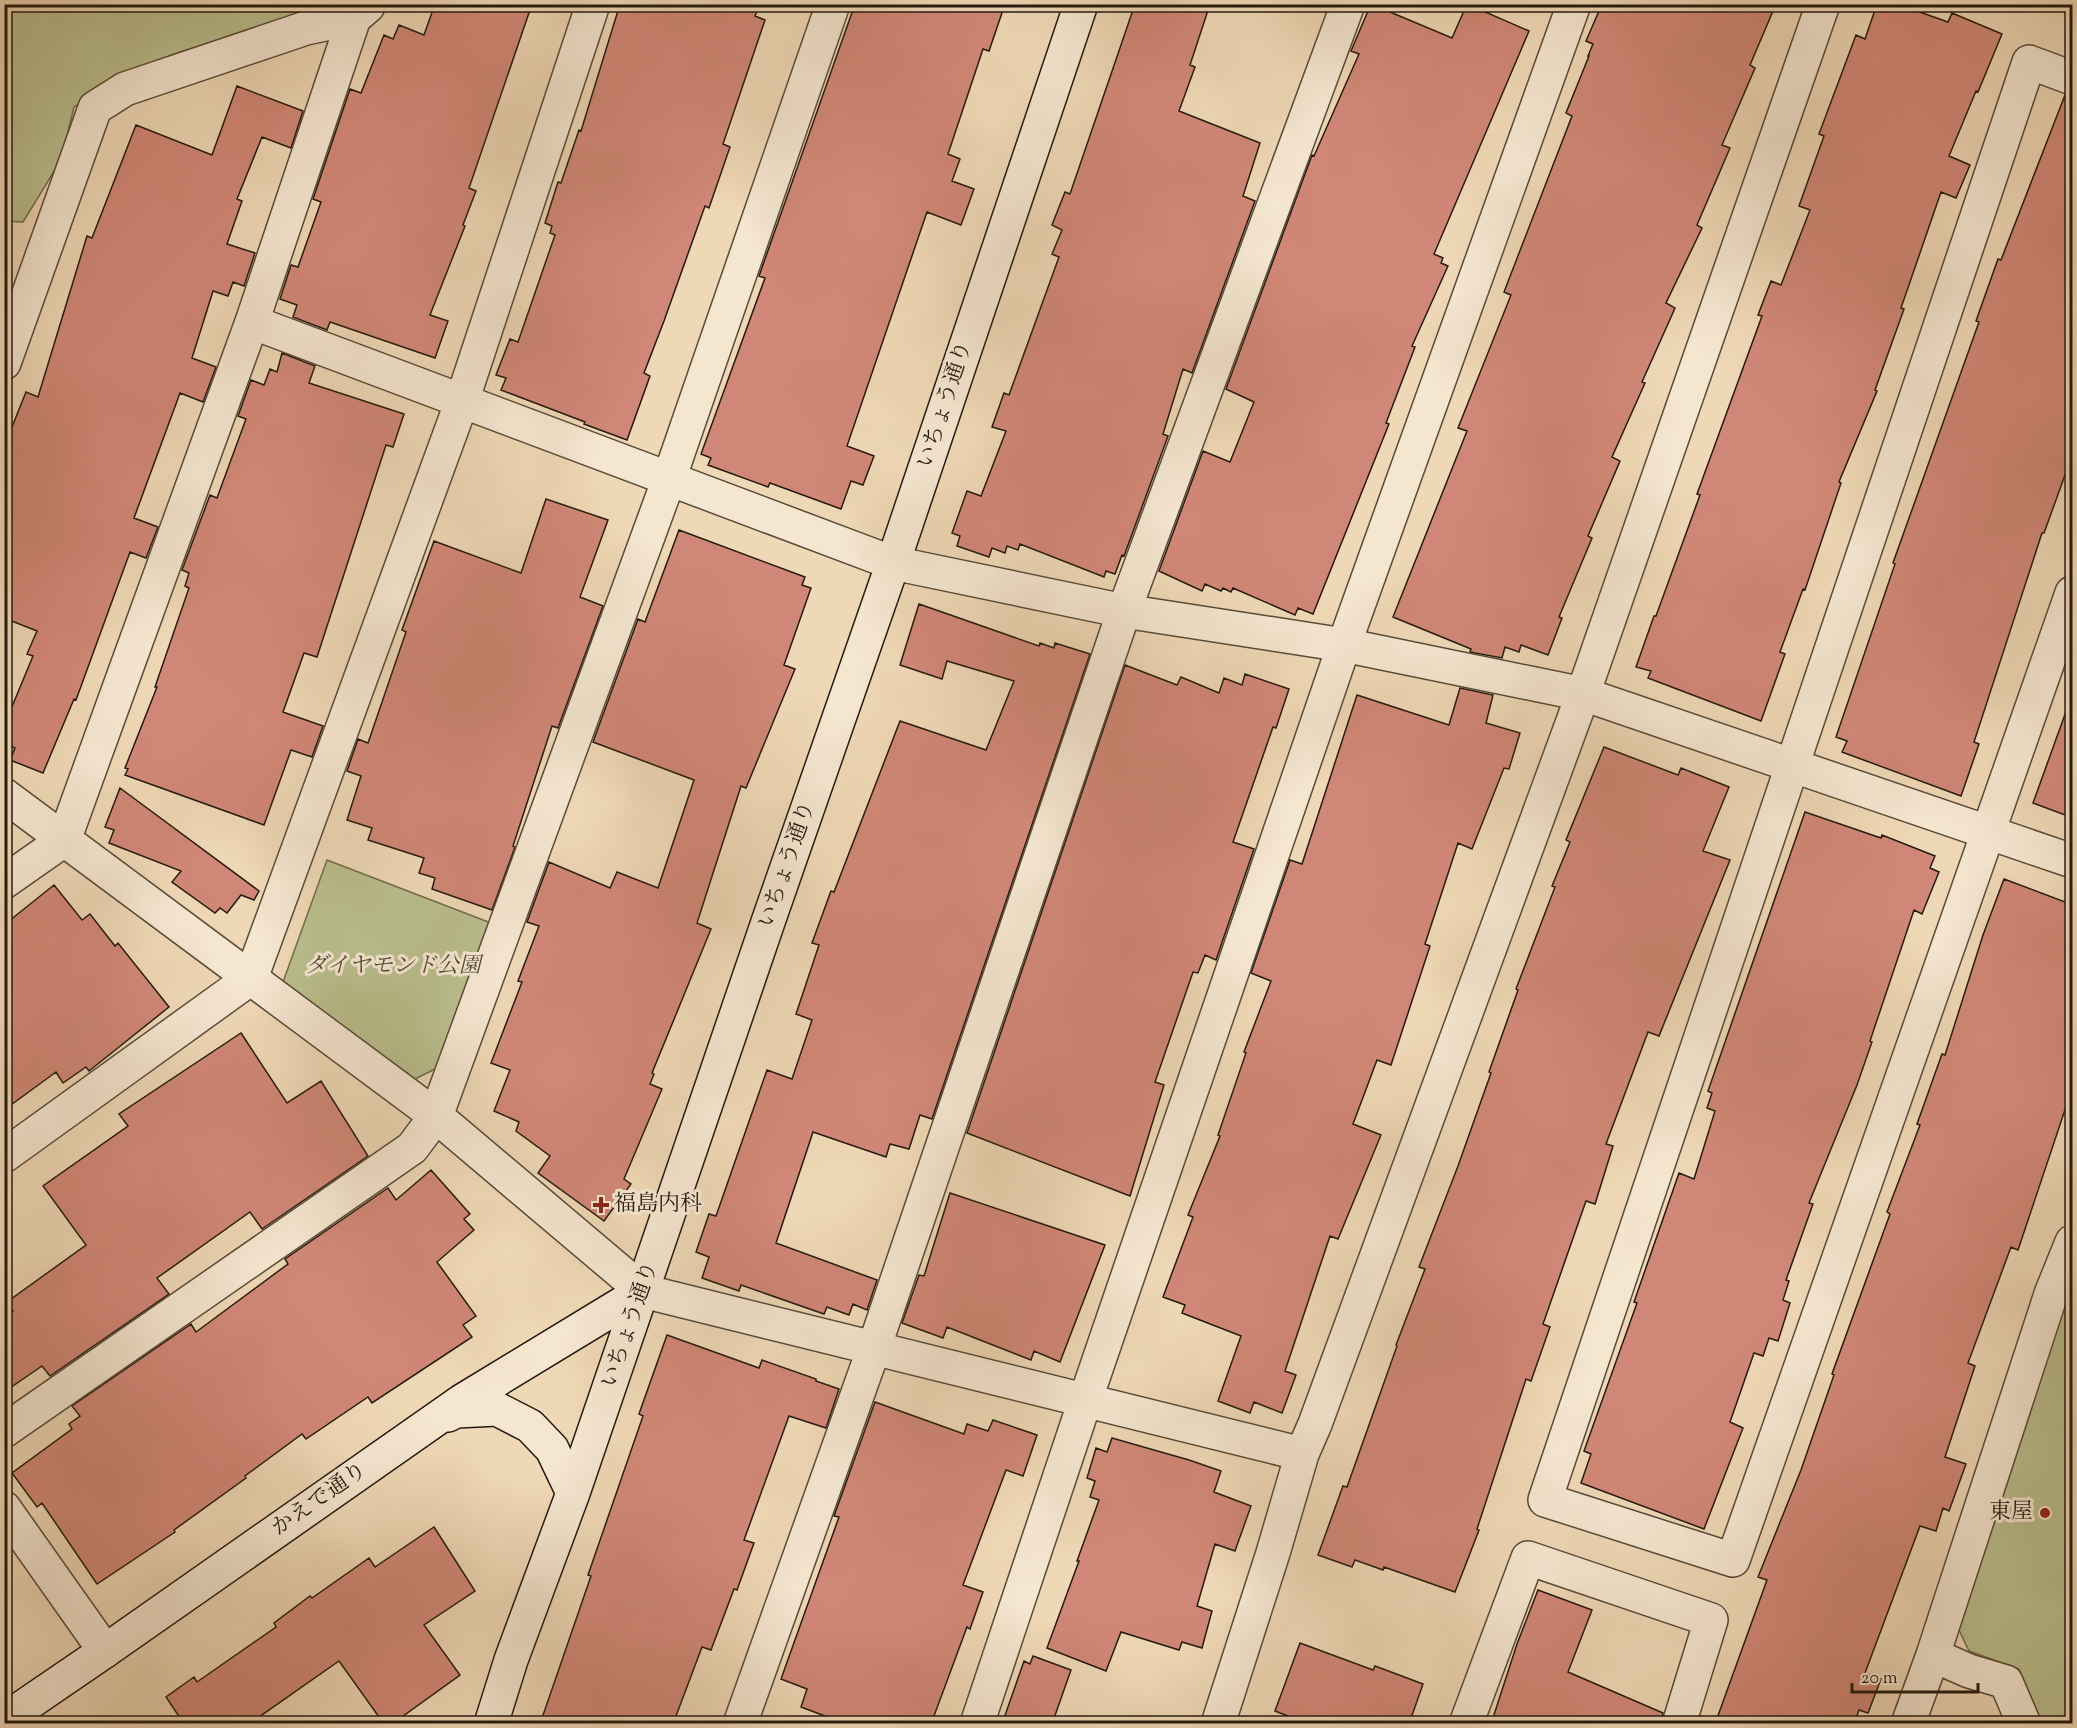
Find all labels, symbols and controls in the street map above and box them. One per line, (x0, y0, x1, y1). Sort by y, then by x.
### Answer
street label: いちょう通り (910, 337, 982, 473)
street label: いちょう通り (751, 797, 825, 933)
park label: ダイヤモンド公園 (305, 951, 484, 983)
place label: 福島内科 (614, 1189, 702, 1221)
marker: 福島内科 (592, 1196, 610, 1214)
street label: いちょう通り (594, 1257, 668, 1393)
street label: かえで通り (266, 1455, 374, 1545)
place label: 東屋 (1989, 1497, 2033, 1529)
marker: 東屋 (2038, 1506, 2052, 1520)
scale bar (1852, 1656, 1978, 1694)
text: 20 m (1861, 1666, 1898, 1692)

